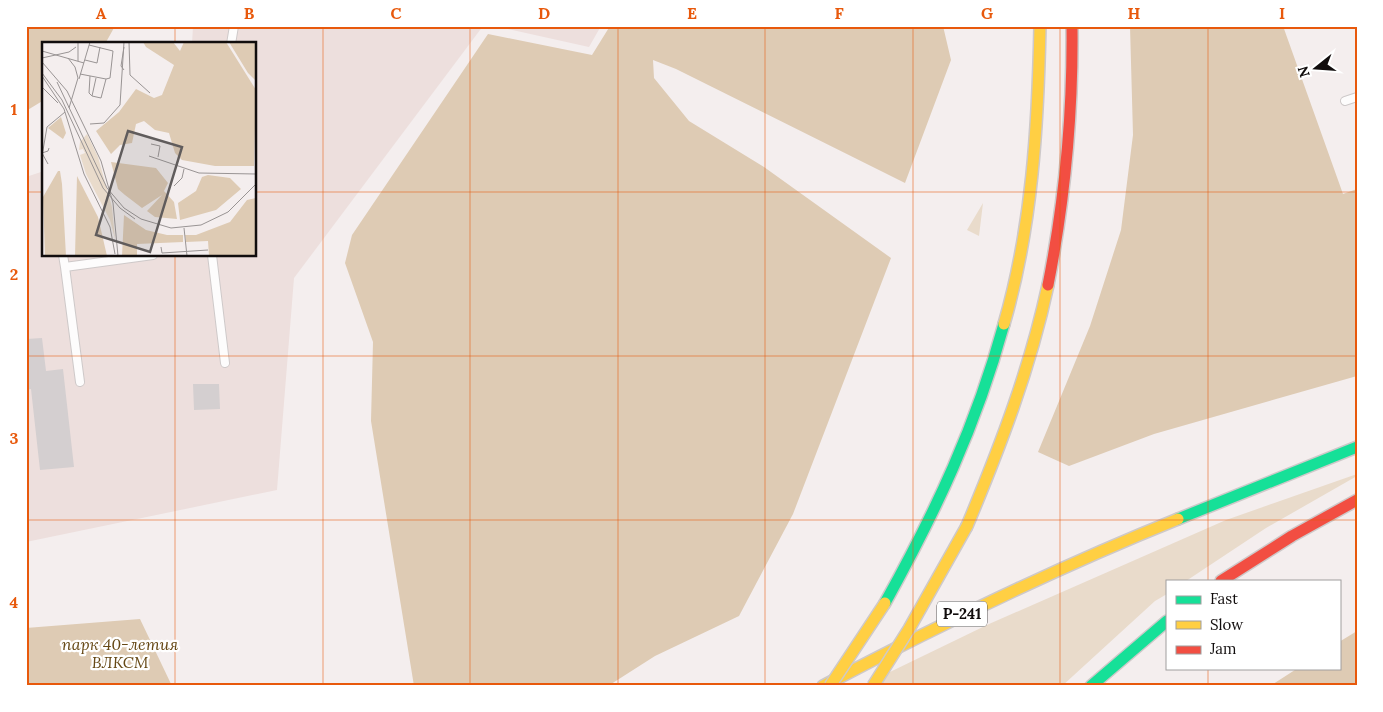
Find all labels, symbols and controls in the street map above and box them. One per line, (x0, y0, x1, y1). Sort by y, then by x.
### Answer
text: A (96, 3, 107, 23)
text: B (244, 3, 255, 23)
text: C (390, 3, 402, 23)
text: D (538, 3, 550, 23)
text: E (687, 3, 697, 23)
text: F (834, 3, 844, 23)
text: G (981, 3, 993, 23)
text: H (1128, 3, 1141, 23)
text: I (1279, 3, 1285, 23)
inset map (42, 42, 256, 256)
north arrow (1290, 42, 1340, 92)
text: N (1293, 64, 1314, 80)
text: 1 (11, 99, 17, 119)
text: 2 (10, 264, 18, 284)
text: 3 (10, 428, 19, 448)
legend (1166, 580, 1340, 670)
text: Fast (1210, 589, 1238, 608)
text: 4 (10, 592, 19, 612)
road number: Р-241 (937, 602, 987, 626)
text: Slow (1210, 615, 1243, 634)
park label: парк 40-летия ВЛКСМ (62, 634, 178, 672)
text: Jam (1209, 639, 1237, 658)

